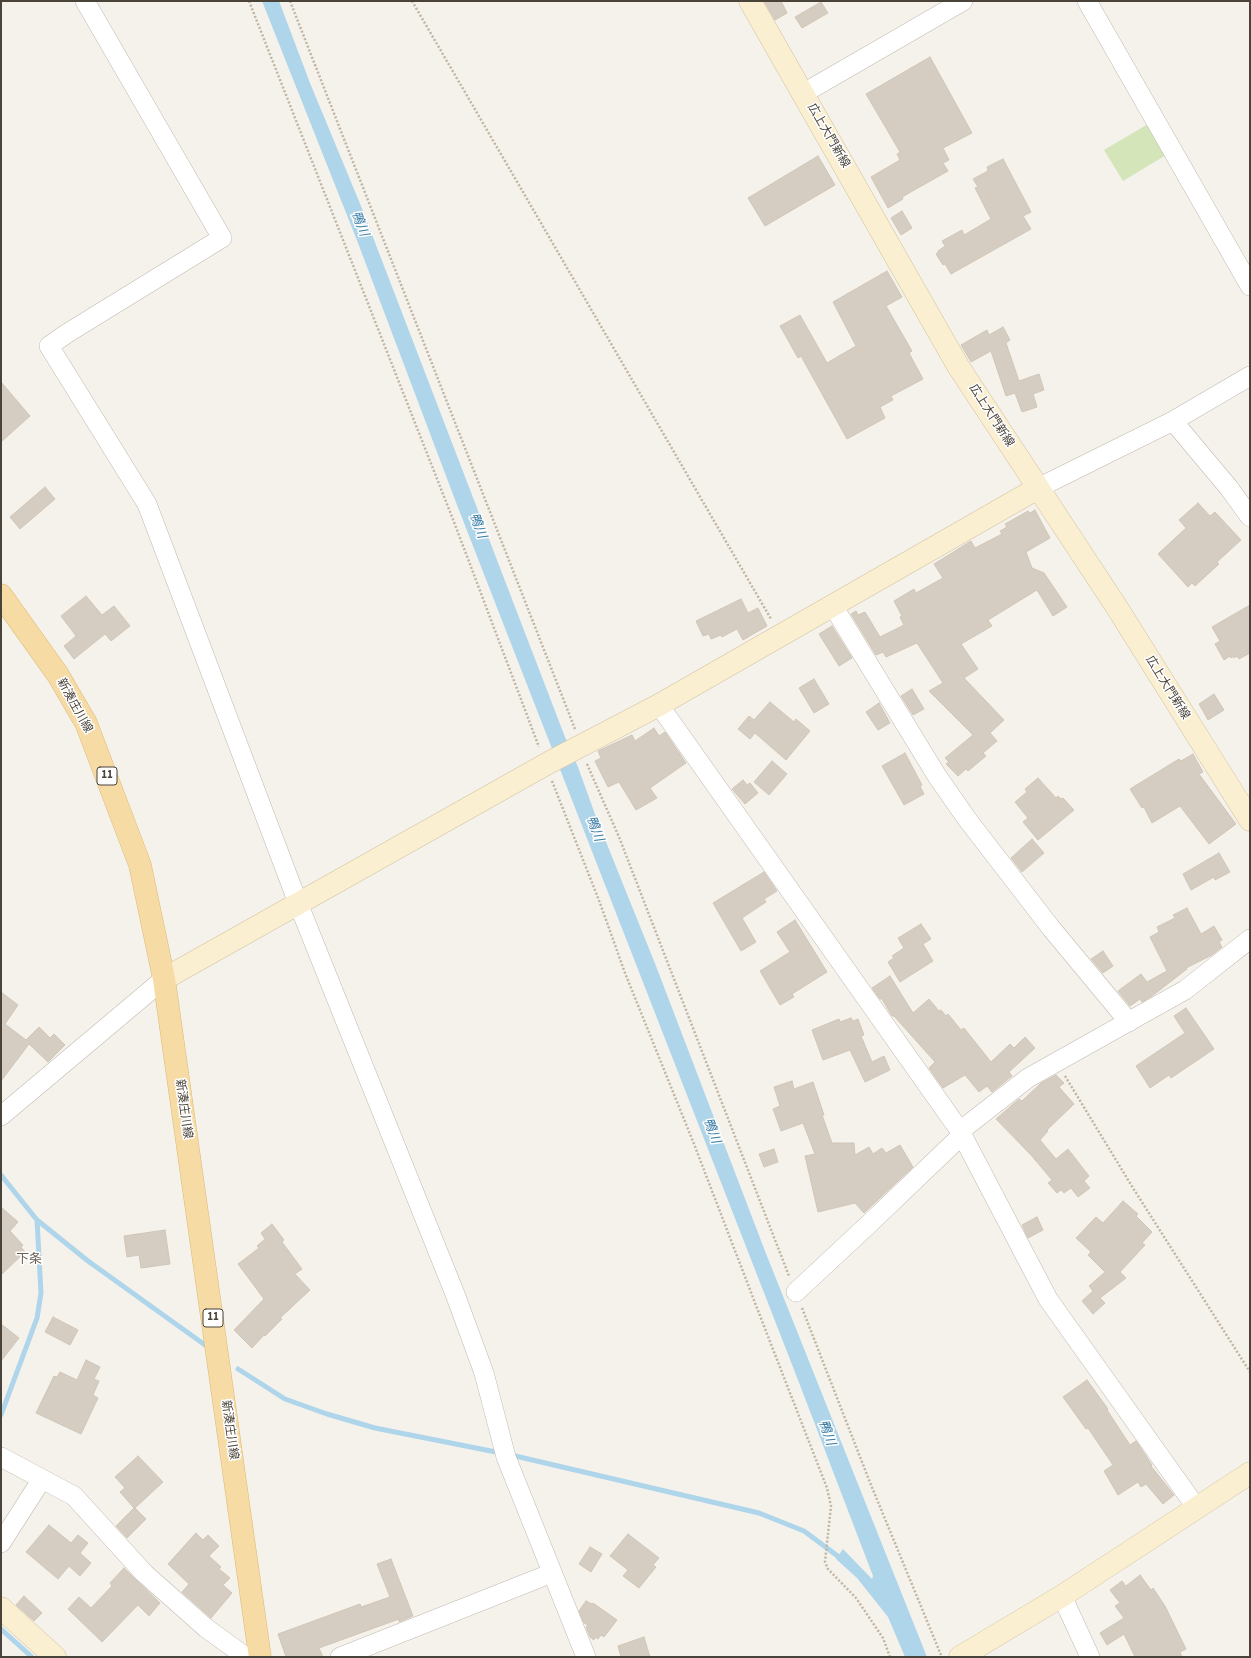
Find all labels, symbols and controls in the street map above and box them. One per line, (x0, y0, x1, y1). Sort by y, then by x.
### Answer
street label: 広上大門新線 (804, 101, 852, 171)
water label: 鴨川 (347, 209, 371, 239)
street label: 広上大門新線 (965, 382, 1017, 450)
water label: 鴨川 (465, 511, 489, 541)
street label: 広上大門新線 (1142, 654, 1192, 722)
street label: 新湊庄川線 (53, 676, 95, 736)
road number: 11 (97, 767, 117, 785)
water label: 鴨川 (582, 814, 606, 844)
street label: 新湊庄川線 (172, 1078, 194, 1140)
water label: 鴨川 (699, 1116, 723, 1146)
district label: 下条 (16, 1252, 42, 1268)
road number: 11 (203, 1309, 223, 1327)
street label: 新湊庄川線 (218, 1399, 240, 1461)
water label: 鴨川 (814, 1418, 838, 1448)

